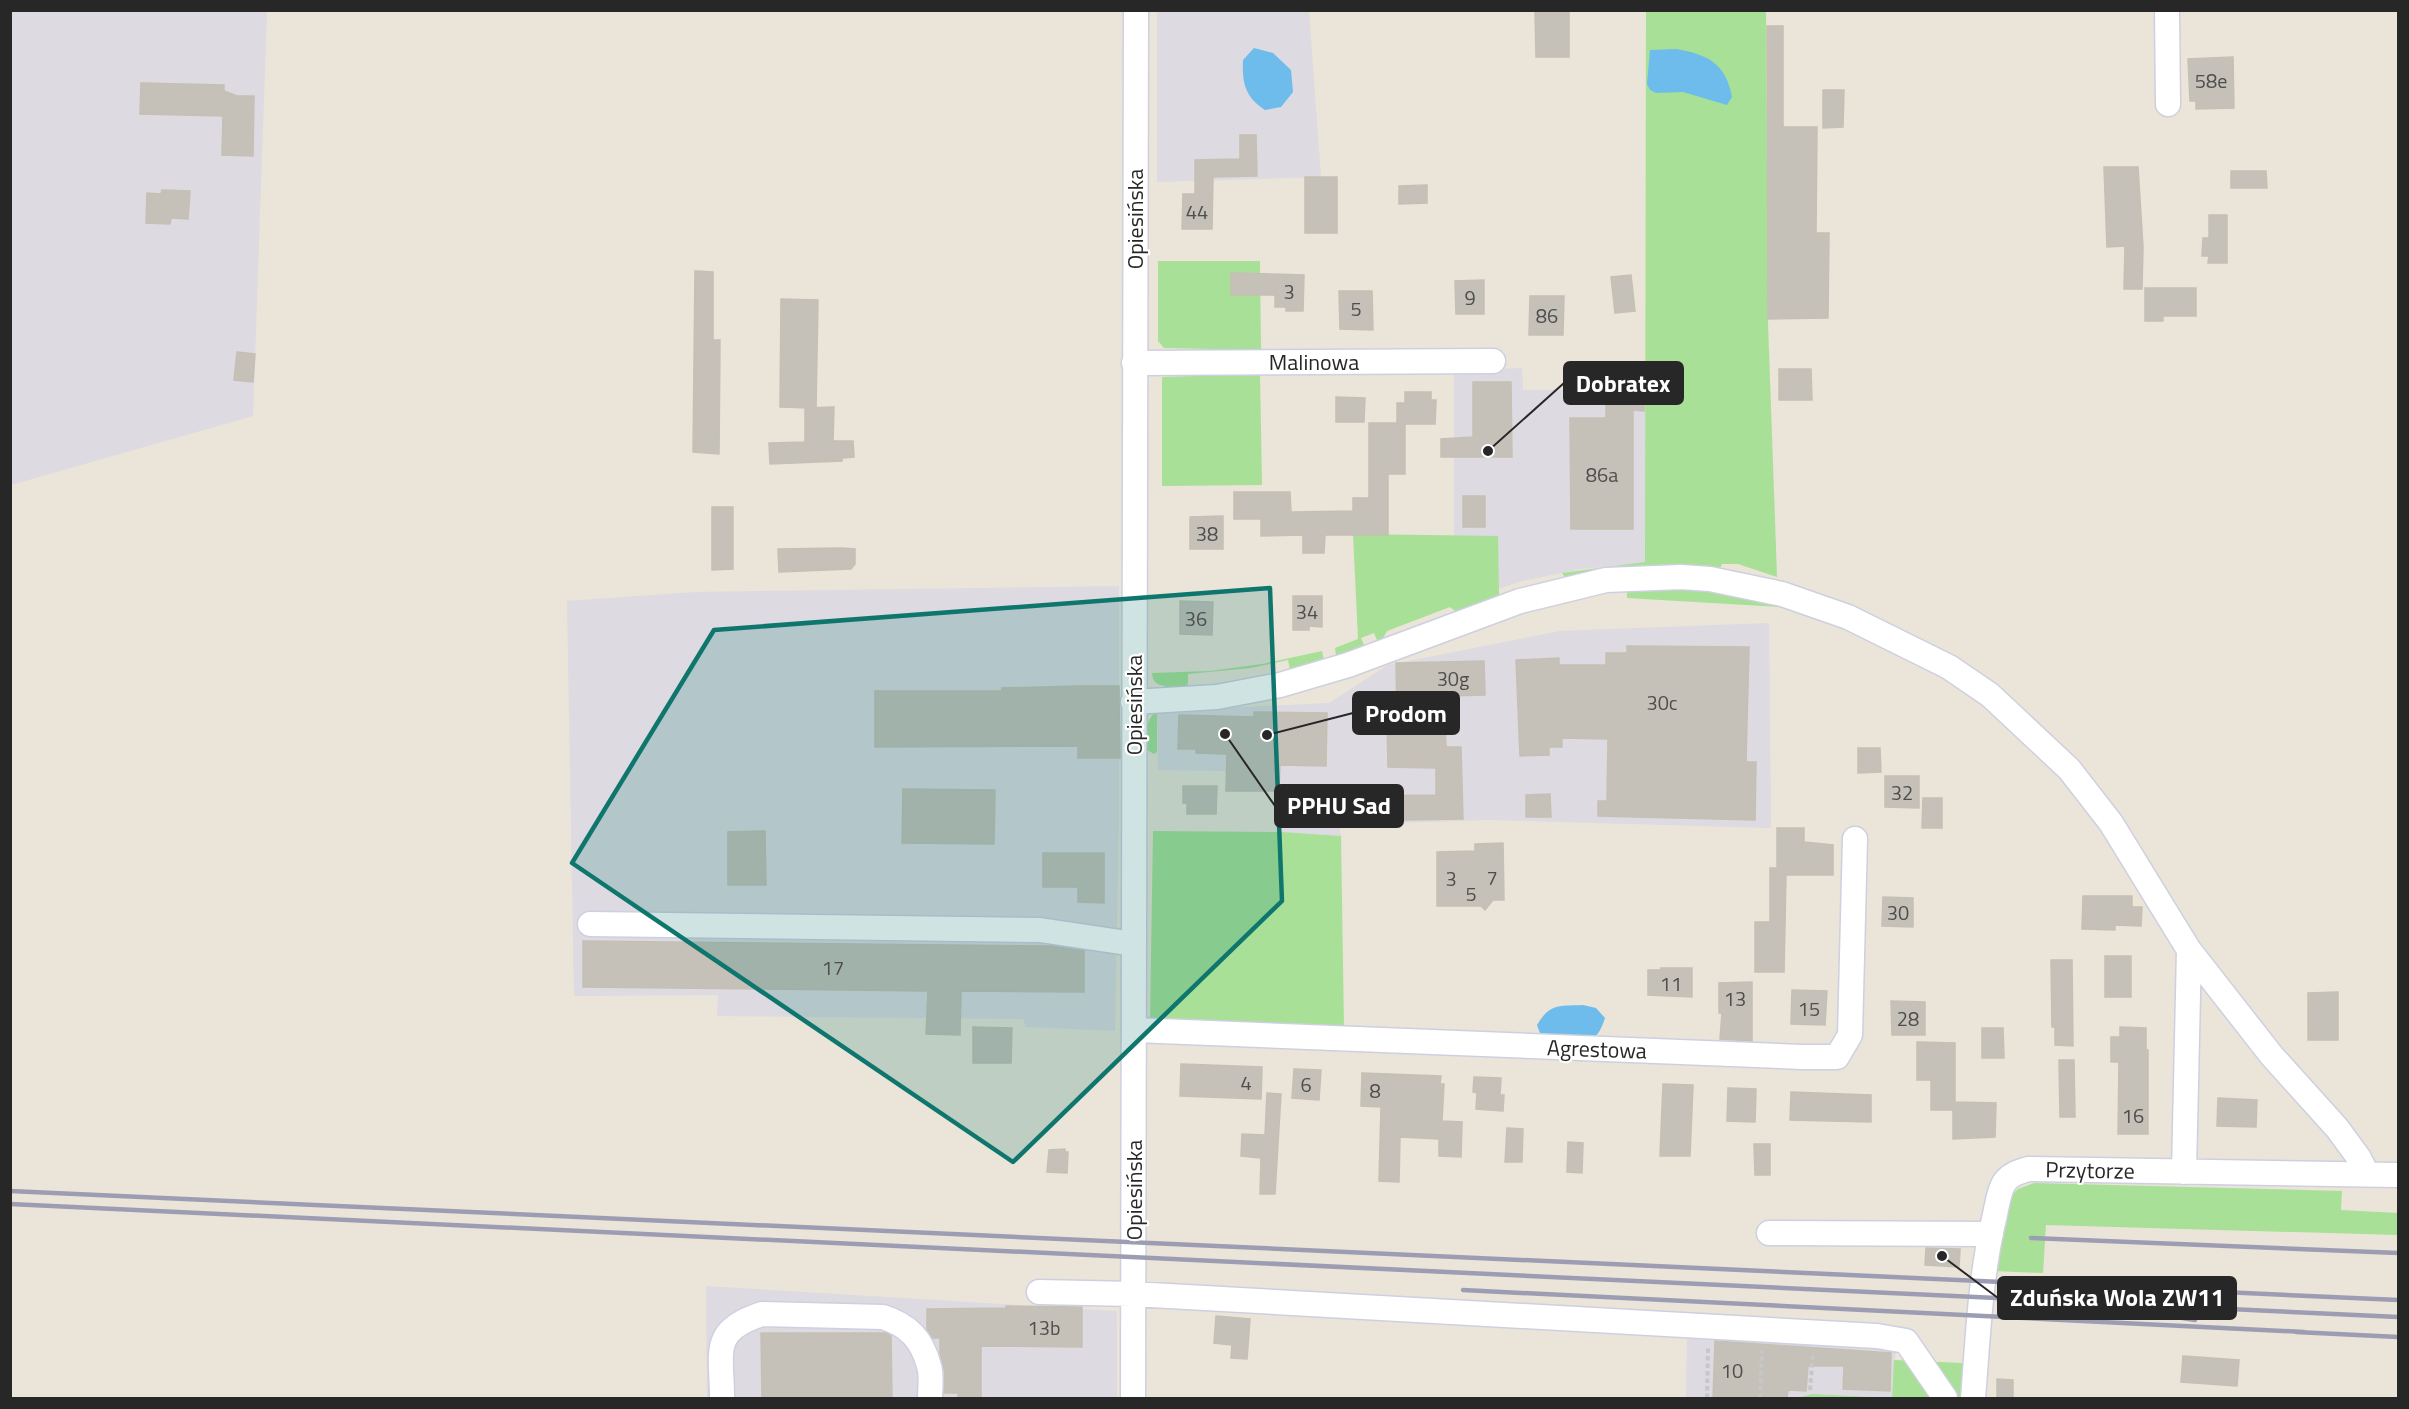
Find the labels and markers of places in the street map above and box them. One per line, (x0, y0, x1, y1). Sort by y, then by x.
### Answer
callout: Dobratex (1564, 362, 1683, 404)
callout: Prodom (1353, 692, 1459, 734)
callout: PPHU Sad (1275, 785, 1403, 827)
callout: Zduńska Wola ZW11 (1998, 1277, 2236, 1319)

